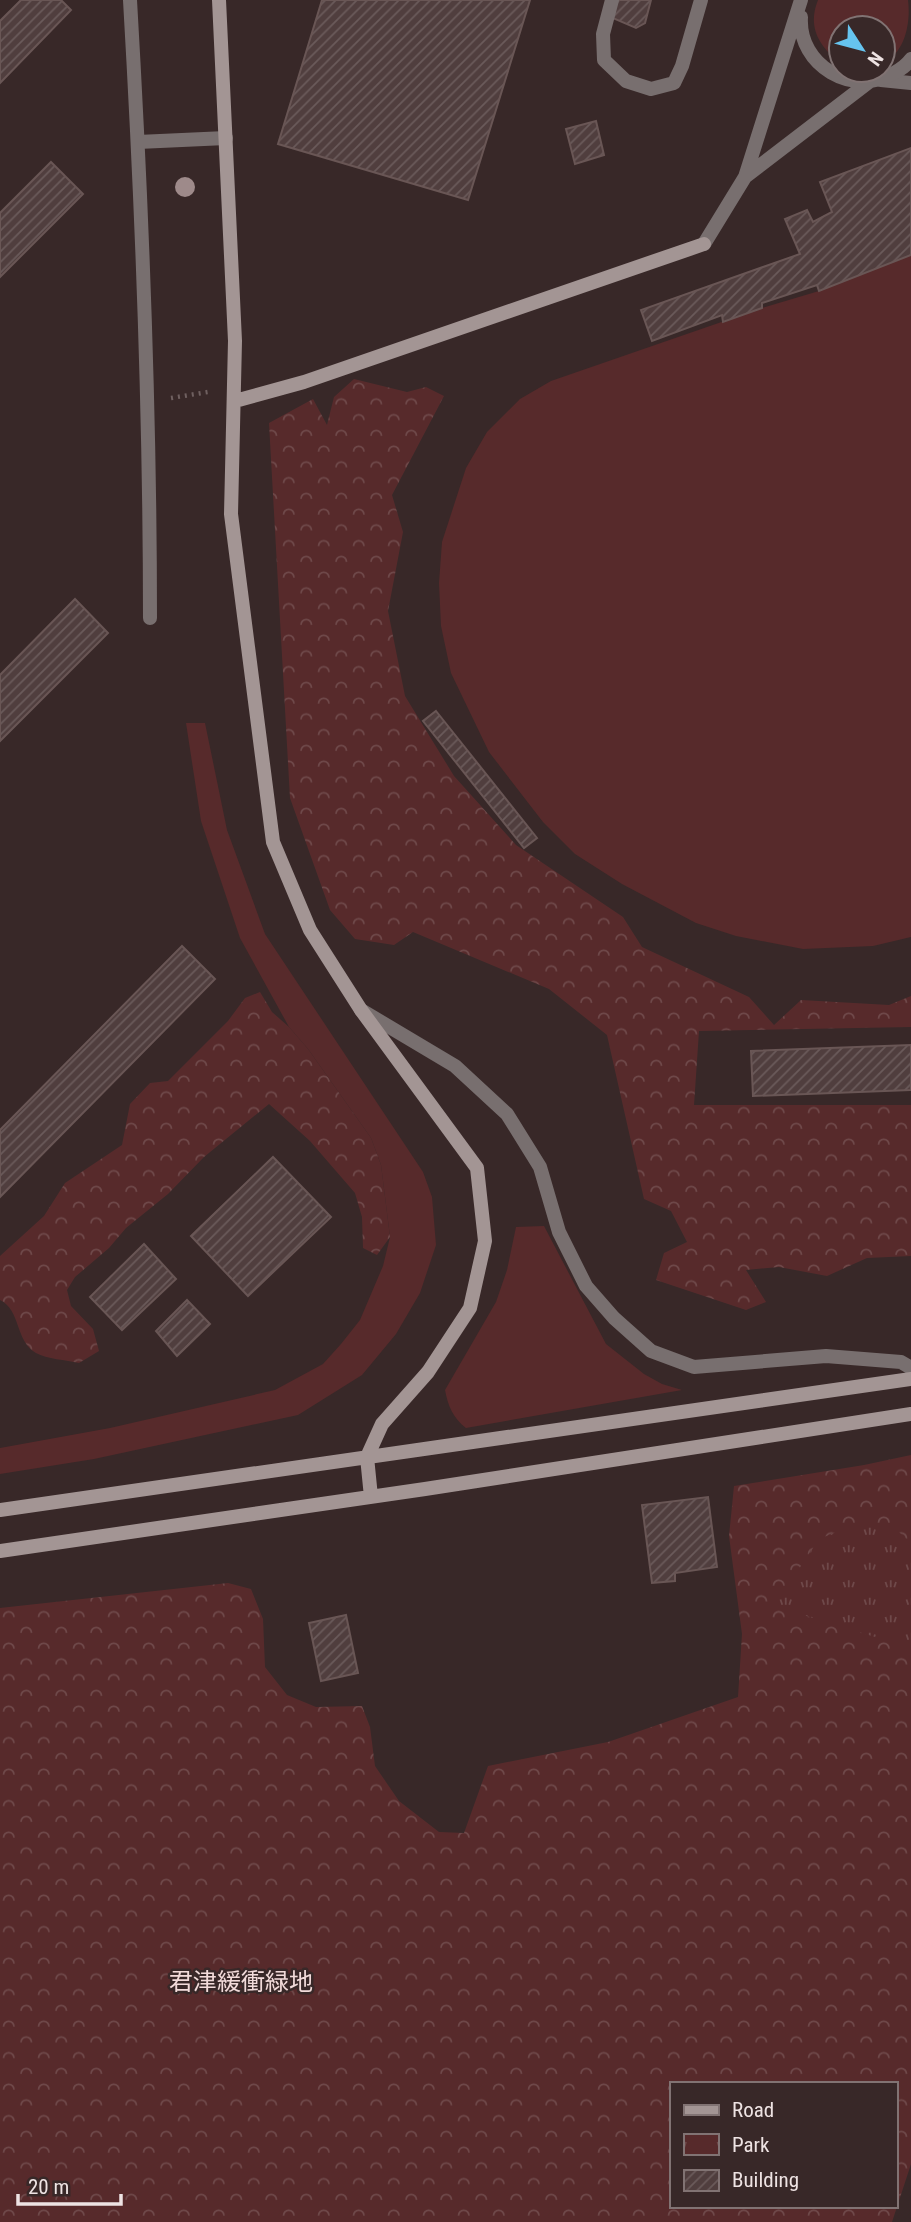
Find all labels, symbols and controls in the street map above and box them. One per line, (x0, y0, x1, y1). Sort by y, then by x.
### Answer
north arrow (827, 14, 897, 84)
text: N (863, 47, 888, 70)
park label: 君津緩衝緑地 (169, 1968, 313, 1996)
legend (670, 2082, 897, 2208)
text: Road (732, 2098, 774, 2122)
text: Park (732, 2133, 770, 2157)
scale bar (18, 2162, 121, 2206)
text: Building (732, 2168, 799, 2192)
text: 20 m (28, 2175, 69, 2199)

